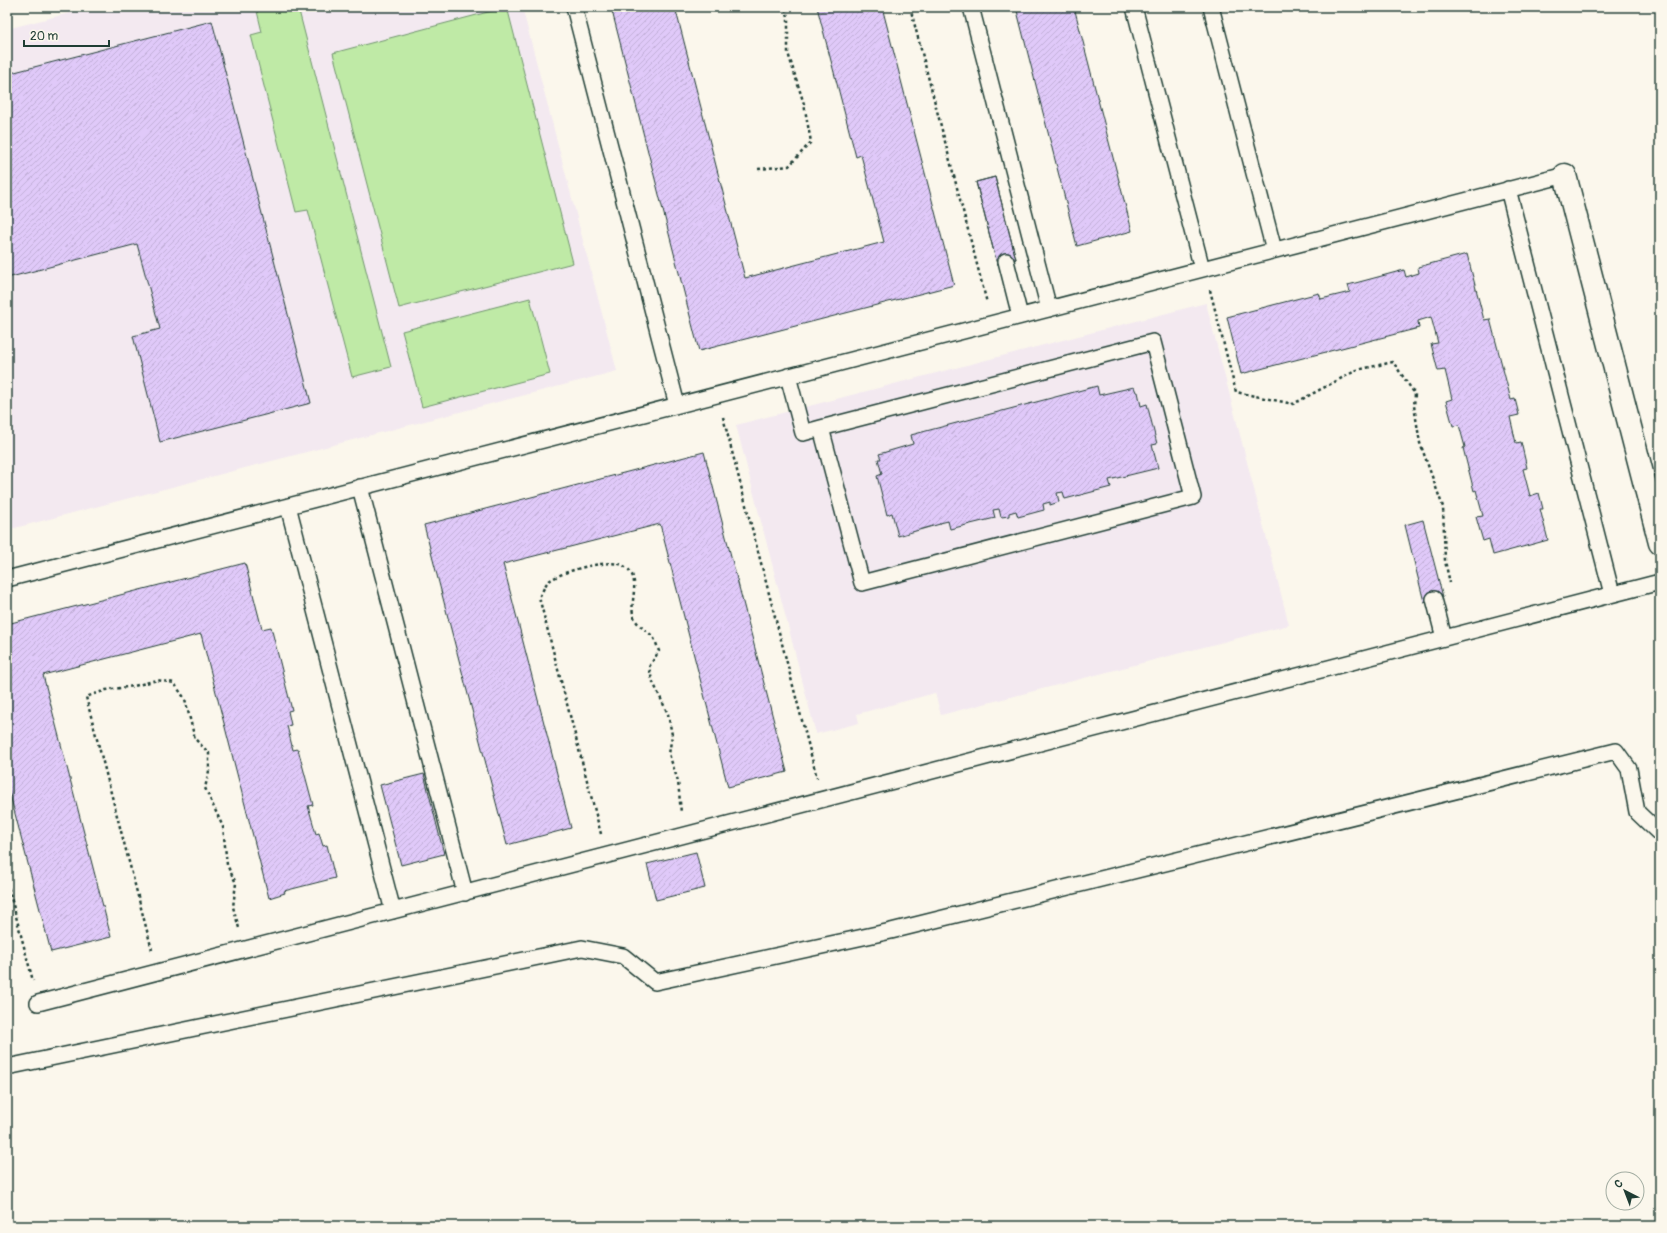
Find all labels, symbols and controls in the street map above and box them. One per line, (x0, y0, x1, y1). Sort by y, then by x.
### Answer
scale bar (24, 22, 109, 48)
text: 20 m (30, 29, 59, 44)
north arrow (1605, 1171, 1645, 1211)
text: С (1612, 1177, 1626, 1191)

